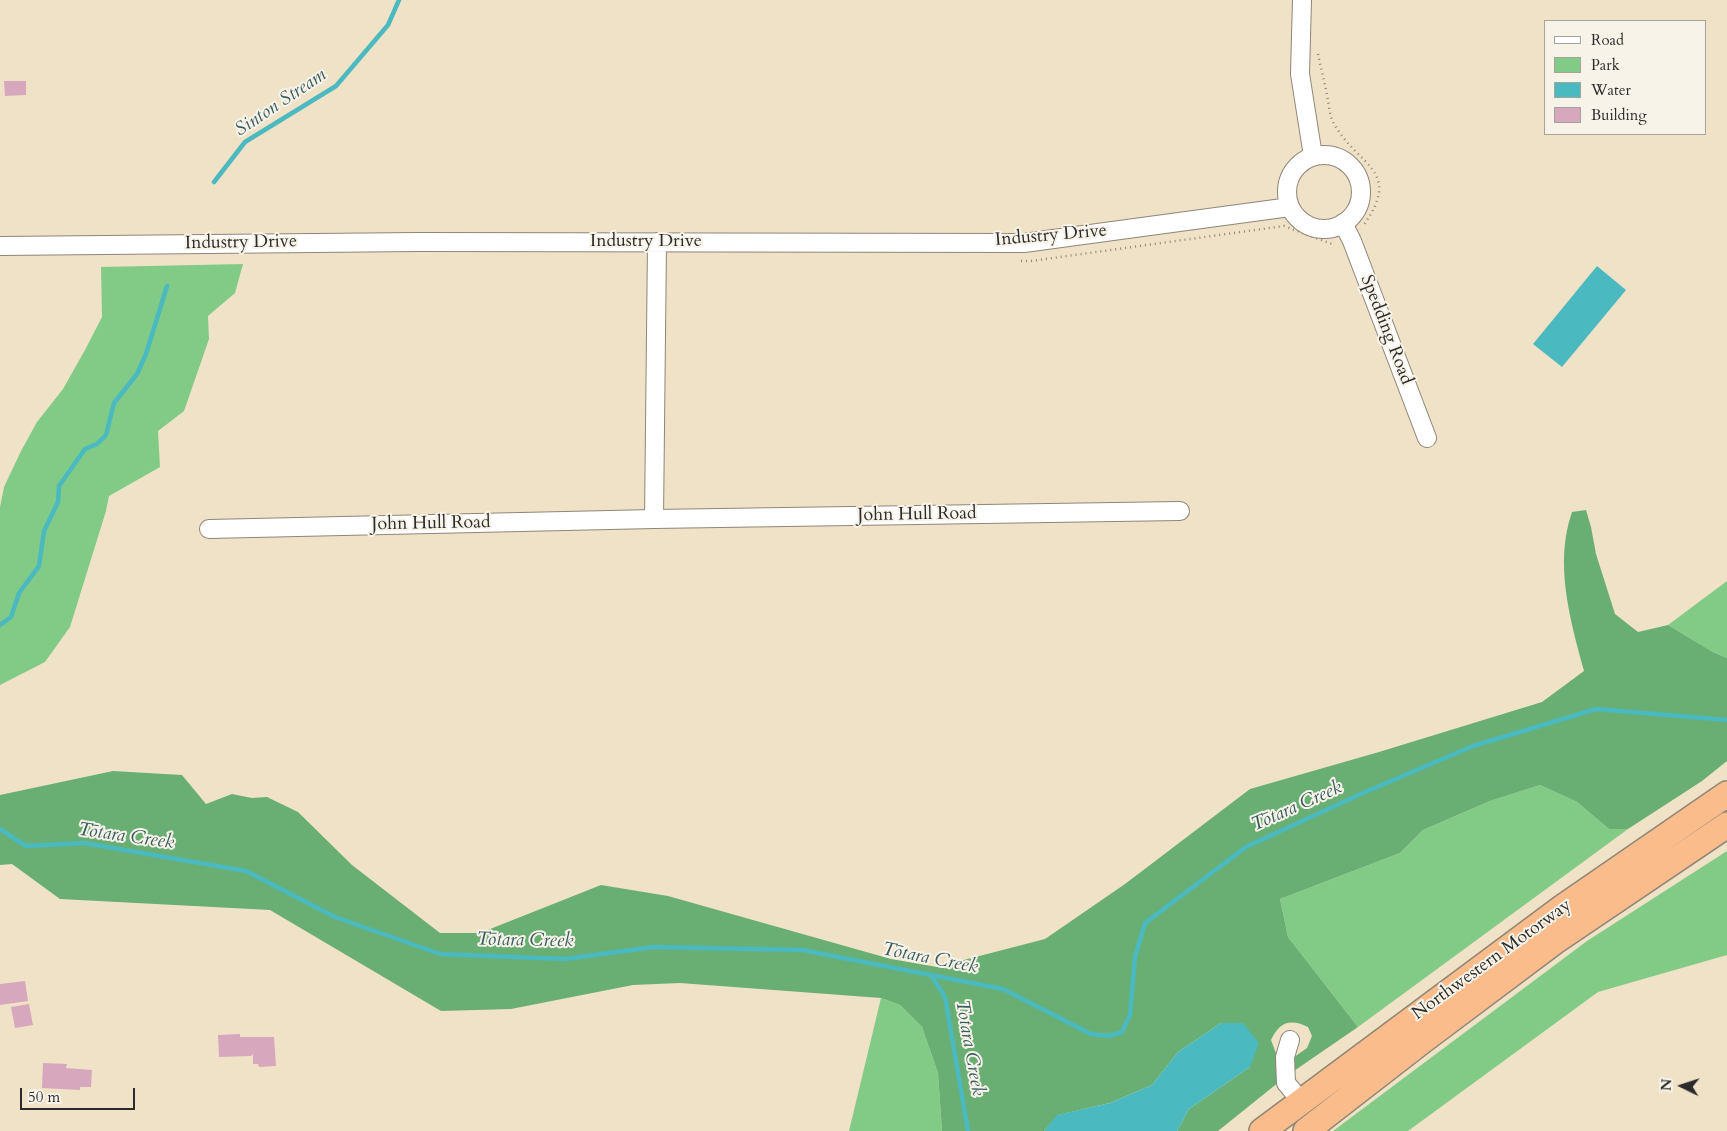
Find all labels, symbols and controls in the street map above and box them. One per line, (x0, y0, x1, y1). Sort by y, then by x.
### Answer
legend (1544, 20, 1707, 135)
text: Road (1591, 30, 1624, 50)
text: Park (1591, 55, 1620, 75)
water label: Sinton Stream (231, 64, 331, 142)
text: Water (1591, 80, 1631, 100)
text: Building (1591, 105, 1647, 125)
street label: Industry Drive (994, 220, 1108, 252)
street label: Industry Drive (185, 231, 297, 255)
street label: Industry Drive (590, 231, 702, 253)
street label: Spedding Road (1355, 272, 1417, 388)
street label: John Hull Road (857, 503, 977, 527)
street label: John Hull Road (371, 512, 491, 536)
water label: Tōtara Creek (1248, 777, 1346, 837)
water label: Tōtara Creek (76, 819, 176, 855)
street label: Northwestern Motorway (1408, 895, 1576, 1025)
water label: Tōtara Creek (476, 929, 574, 953)
water label: Tōtara Creek (880, 939, 980, 979)
water label: Totara Creek (949, 998, 989, 1098)
north arrow (1657, 1061, 1707, 1111)
scale bar (22, 1078, 138, 1110)
text: N (1657, 1078, 1676, 1092)
text: 50 m (28, 1087, 60, 1107)

